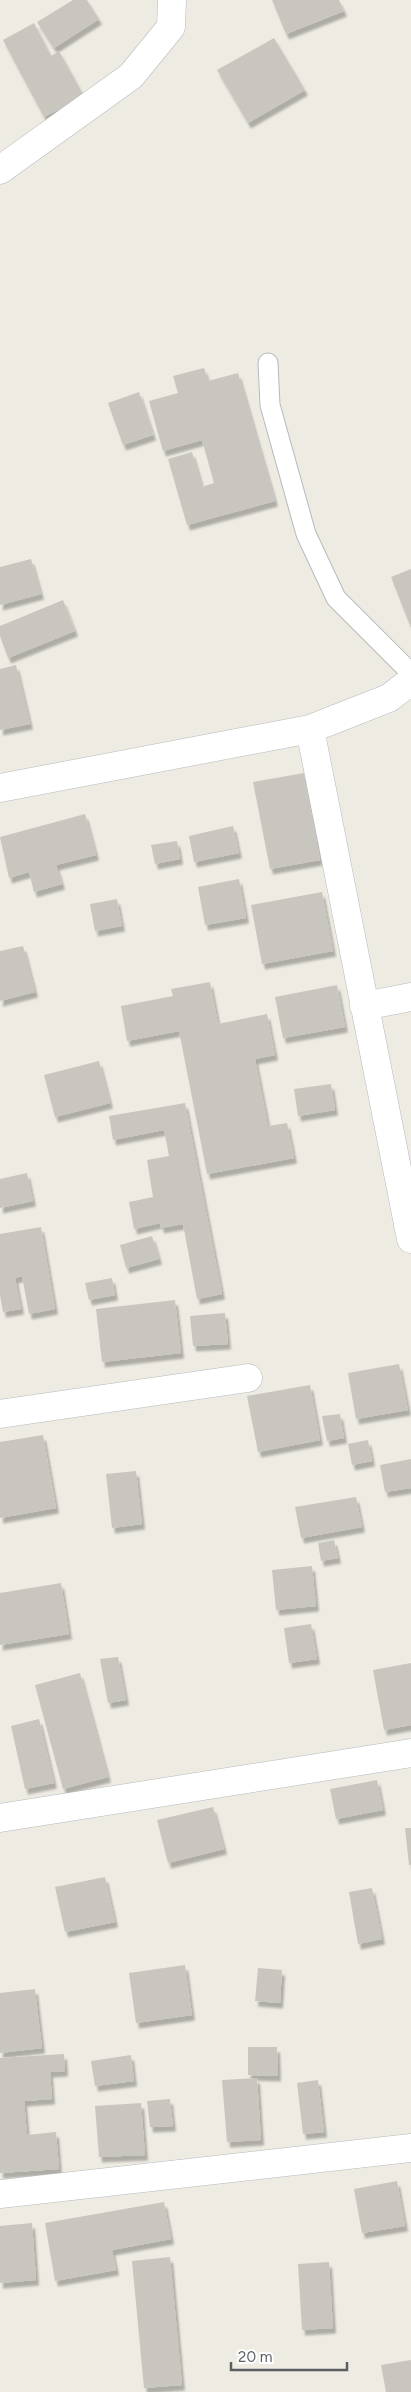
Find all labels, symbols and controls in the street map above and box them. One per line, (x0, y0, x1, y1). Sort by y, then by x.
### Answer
scale bar (231, 2340, 347, 2372)
text: 20 m (238, 2348, 272, 2366)

